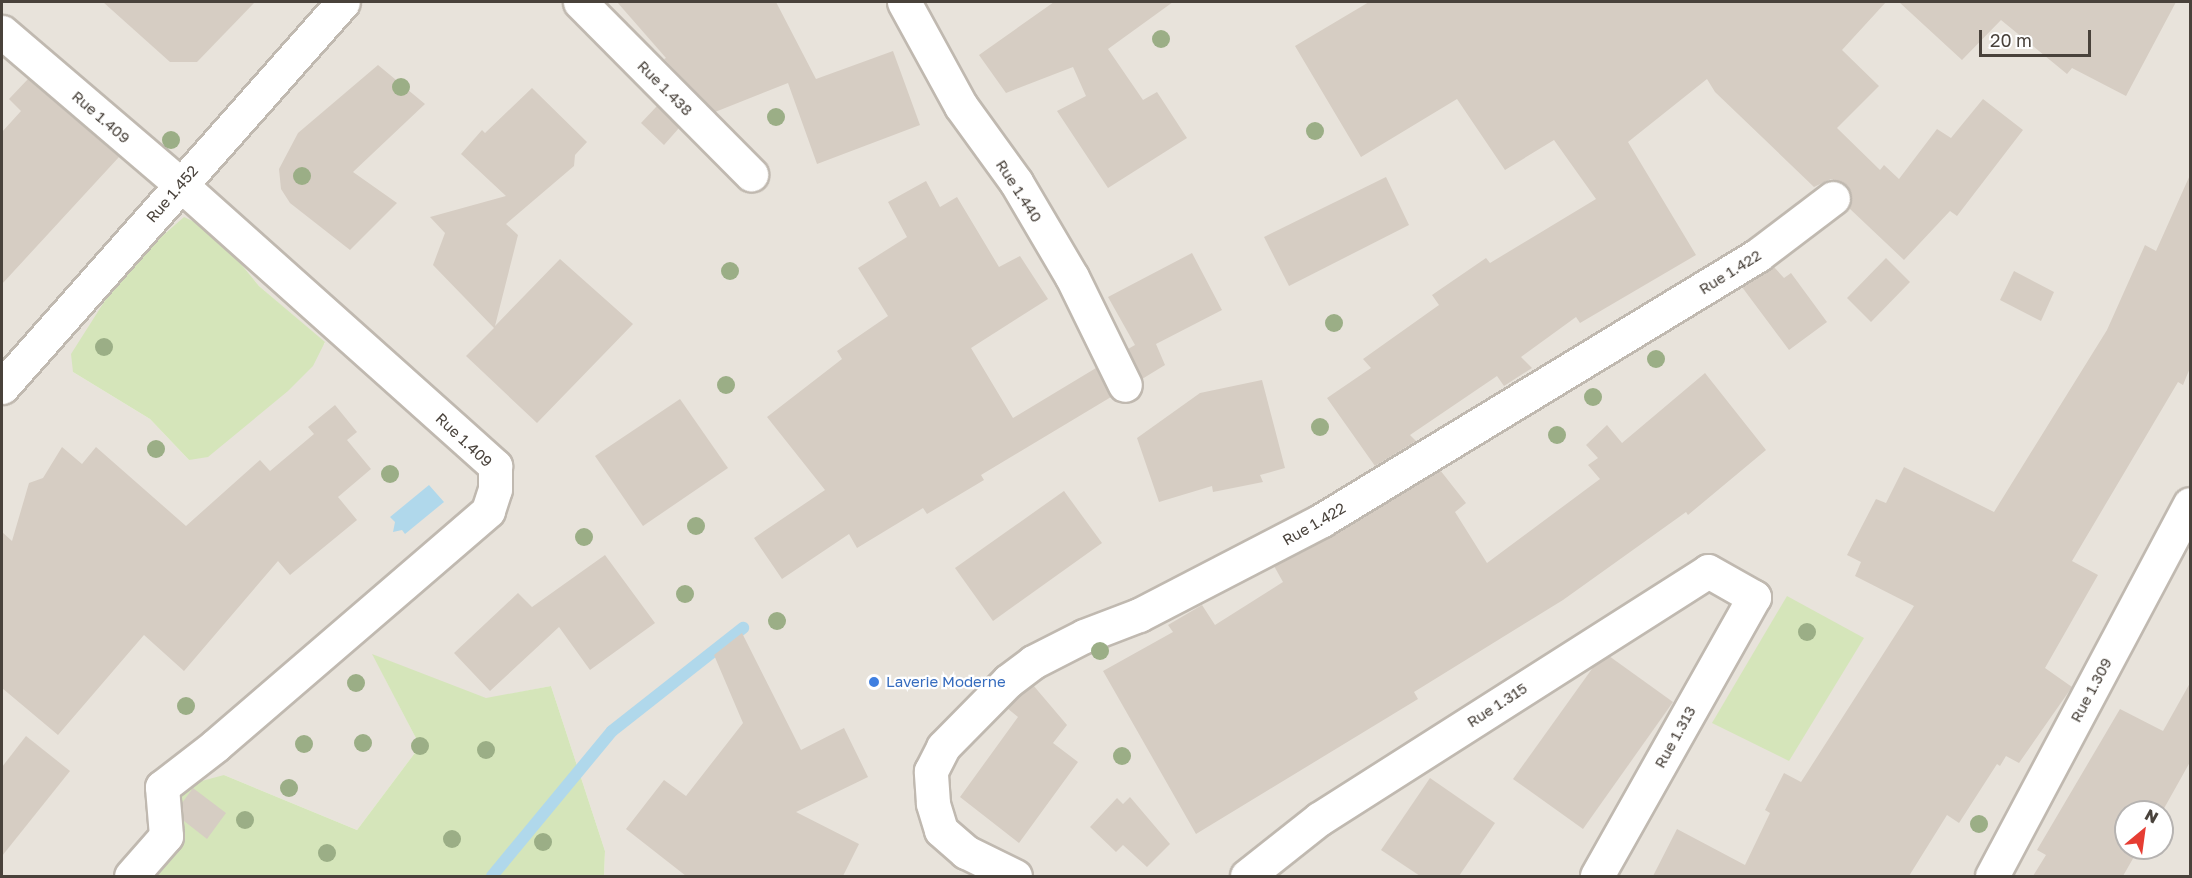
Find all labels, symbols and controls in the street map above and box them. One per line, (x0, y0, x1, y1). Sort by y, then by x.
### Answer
scale bar (1982, 18, 2094, 56)
text: 20 m (1990, 29, 2032, 51)
street label: Rue 1.438 (634, 57, 696, 119)
street label: Rue 1.409 (68, 87, 134, 147)
street label: Rue 1.440 (992, 156, 1046, 226)
street label: Rue 1.452 (142, 162, 202, 226)
street label: Rue 1.422 (1696, 246, 1764, 298)
street label: Rue 1.409 (432, 409, 496, 471)
street label: Rue 1.422 (1279, 499, 1349, 549)
street label: Rue 1.309 (2067, 655, 2115, 725)
place label: Laverie Moderne (886, 673, 1006, 691)
marker: Laverie Moderne (867, 675, 881, 689)
street label: Rue 1.315 (1464, 679, 1530, 731)
street label: Rue 1.313 (1651, 703, 1699, 771)
north arrow (2114, 800, 2174, 860)
text: N (2142, 804, 2162, 828)

